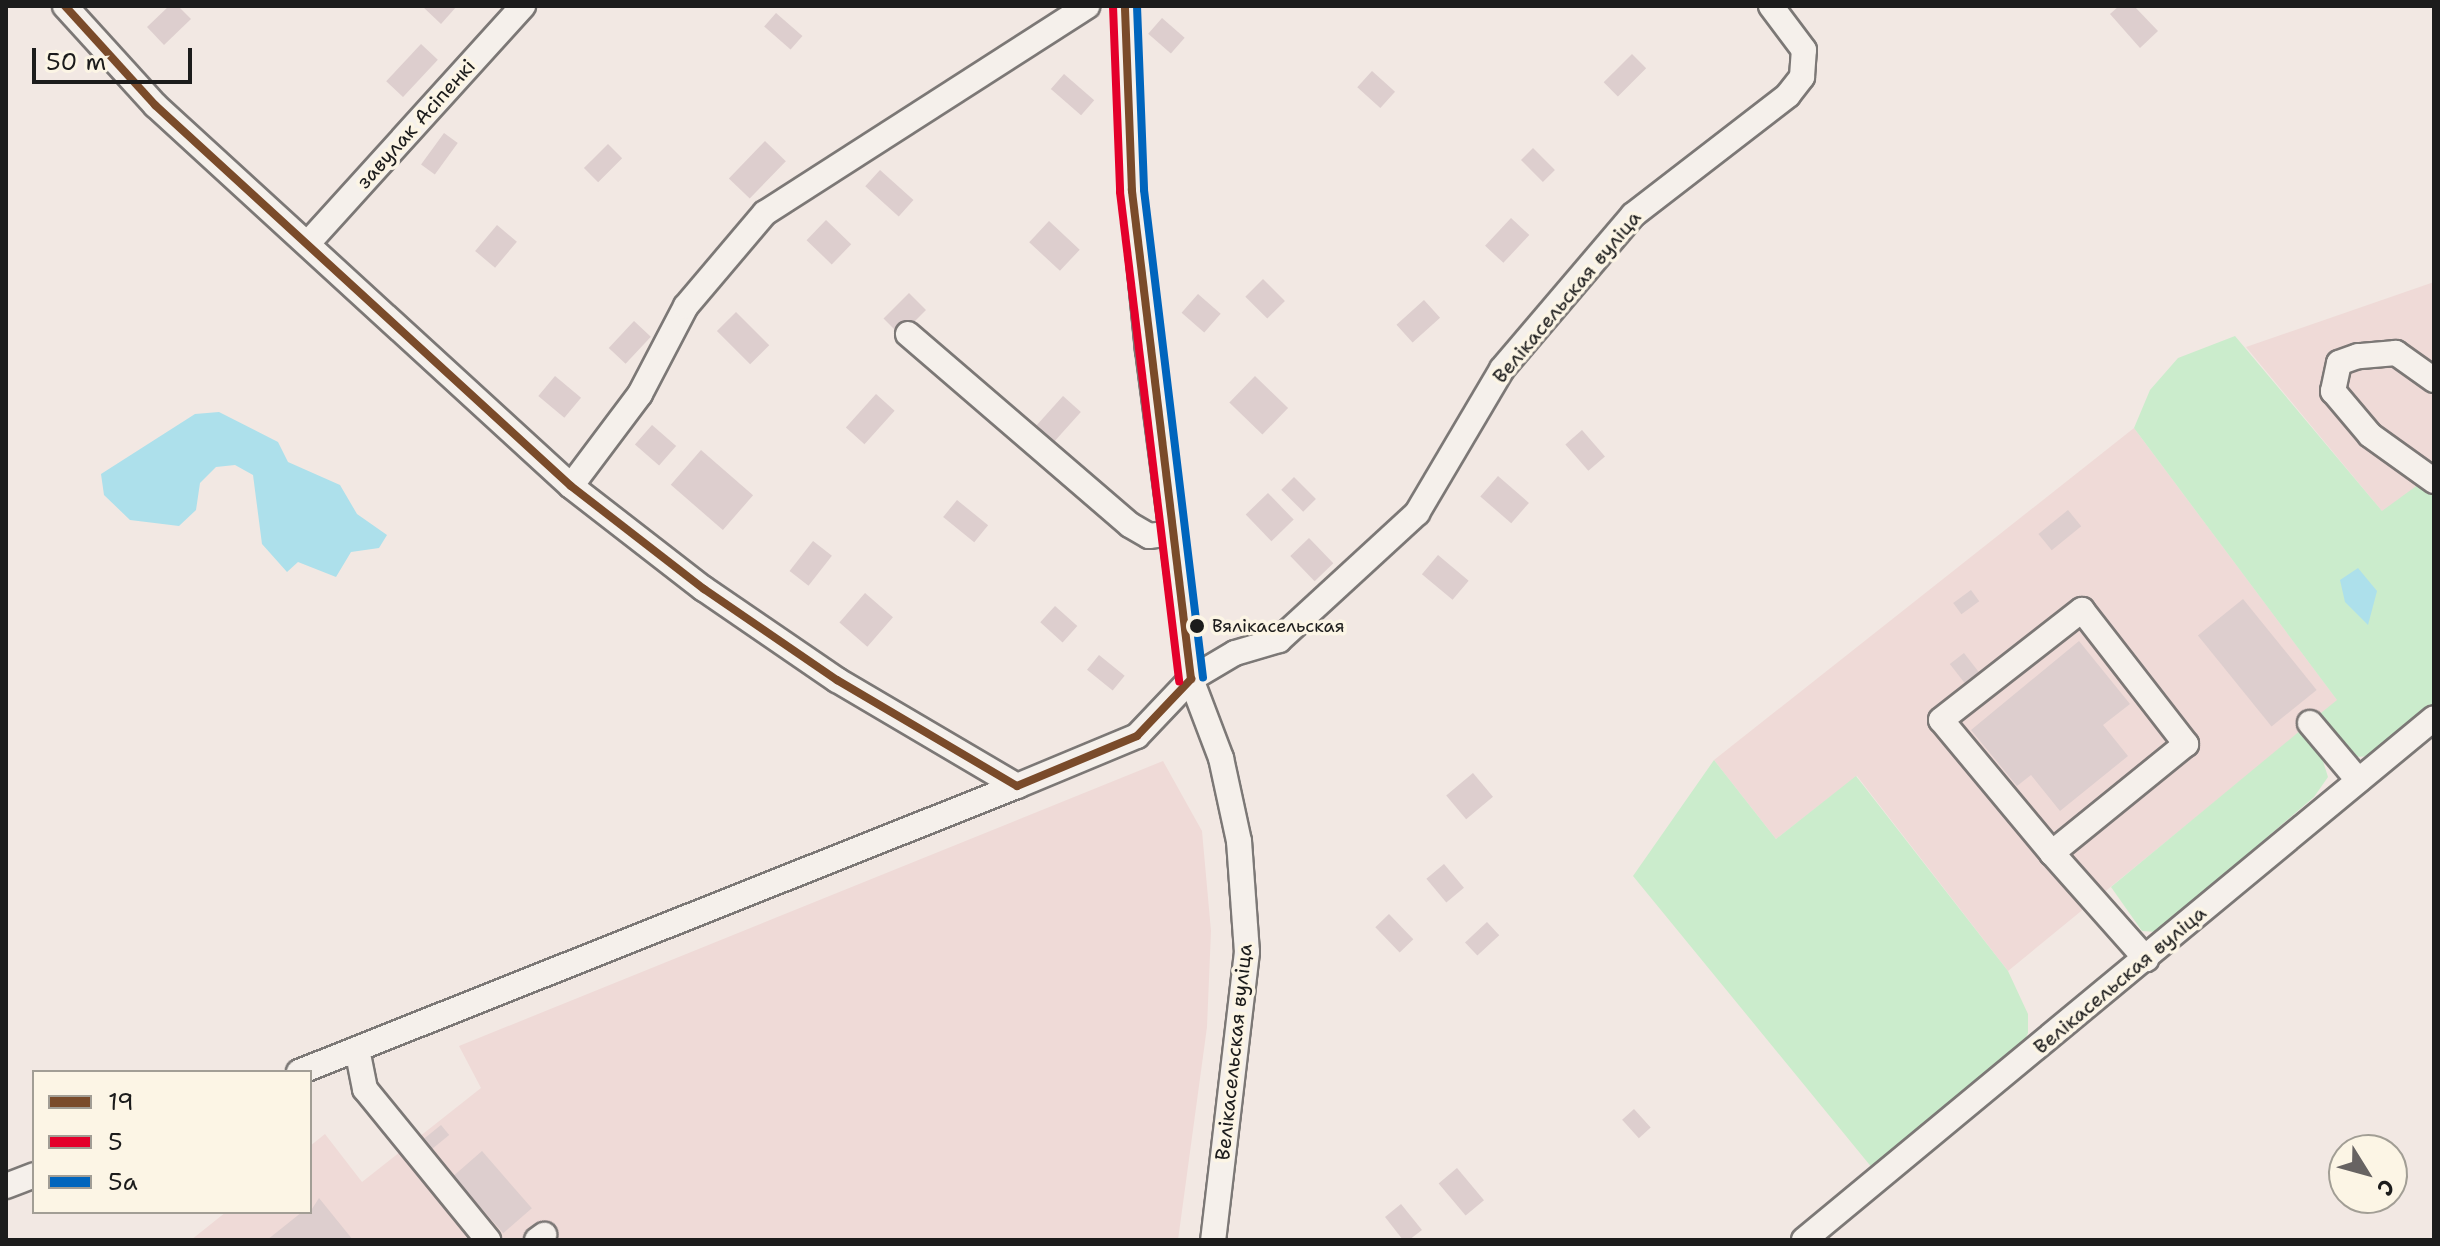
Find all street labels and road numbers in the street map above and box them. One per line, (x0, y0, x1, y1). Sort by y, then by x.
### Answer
street label: завулак Асіпенкі (352, 54, 480, 194)
street label: Велікасельская вуліца (1488, 206, 1646, 388)
street label: Велікасельская вуліца (2029, 901, 2211, 1059)
street label: Велікасельская вуліца (1211, 942, 1257, 1162)

